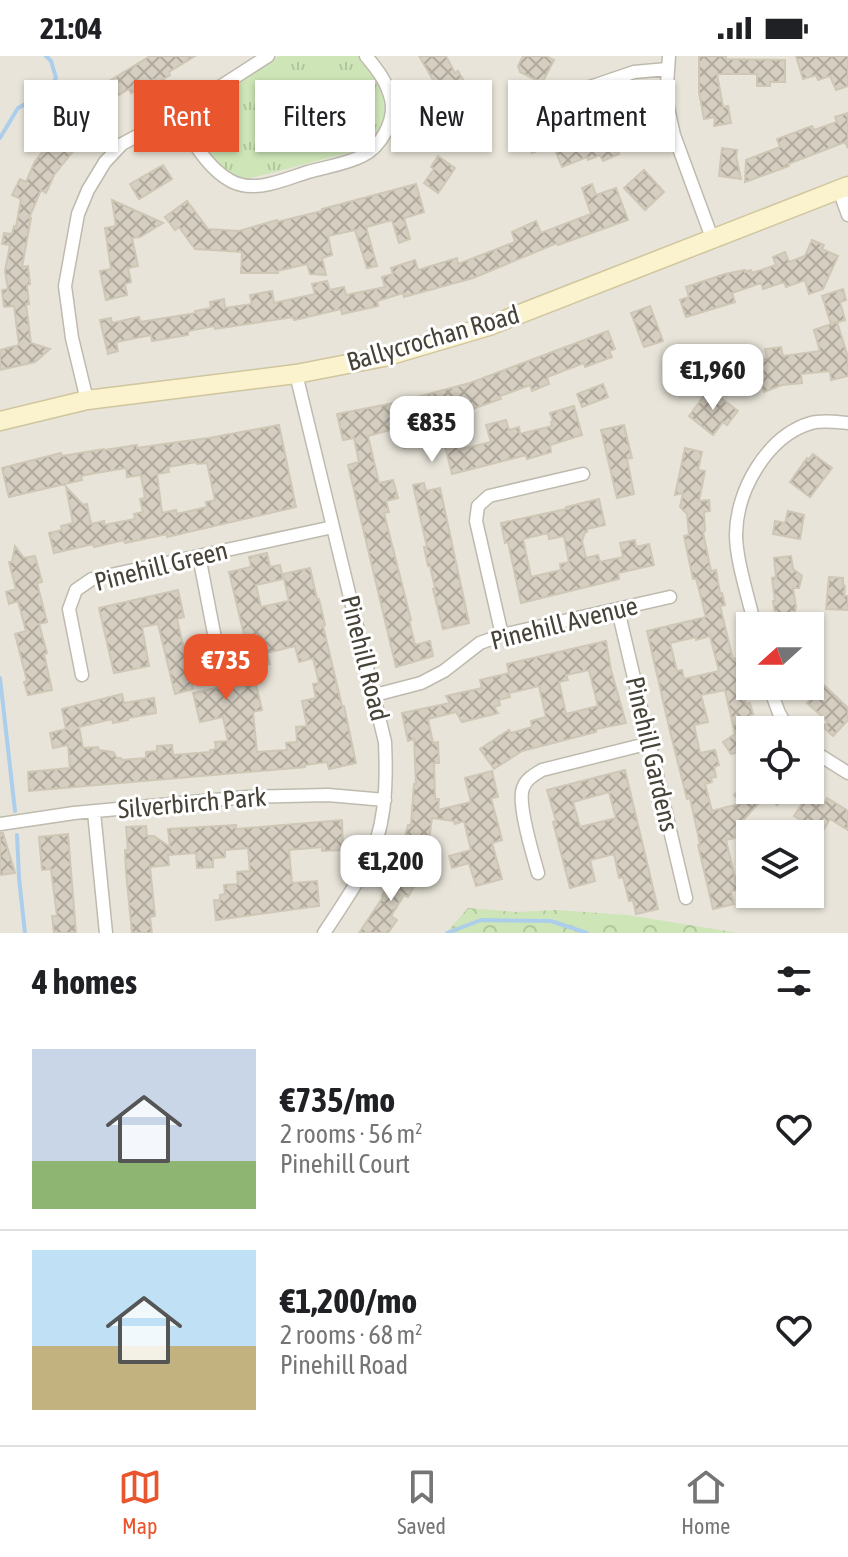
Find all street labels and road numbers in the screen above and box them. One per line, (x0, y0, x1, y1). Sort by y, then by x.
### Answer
street label: Ballycrochan Road (343, 299, 523, 377)
street label: Pinehill Green (91, 535, 231, 597)
street label: Pinehill Avenue (487, 590, 641, 656)
street label: Pinehill Road (335, 592, 395, 724)
street label: Pinehill Gardens (620, 674, 684, 834)
street label: Silverbirch Park (117, 782, 267, 824)

